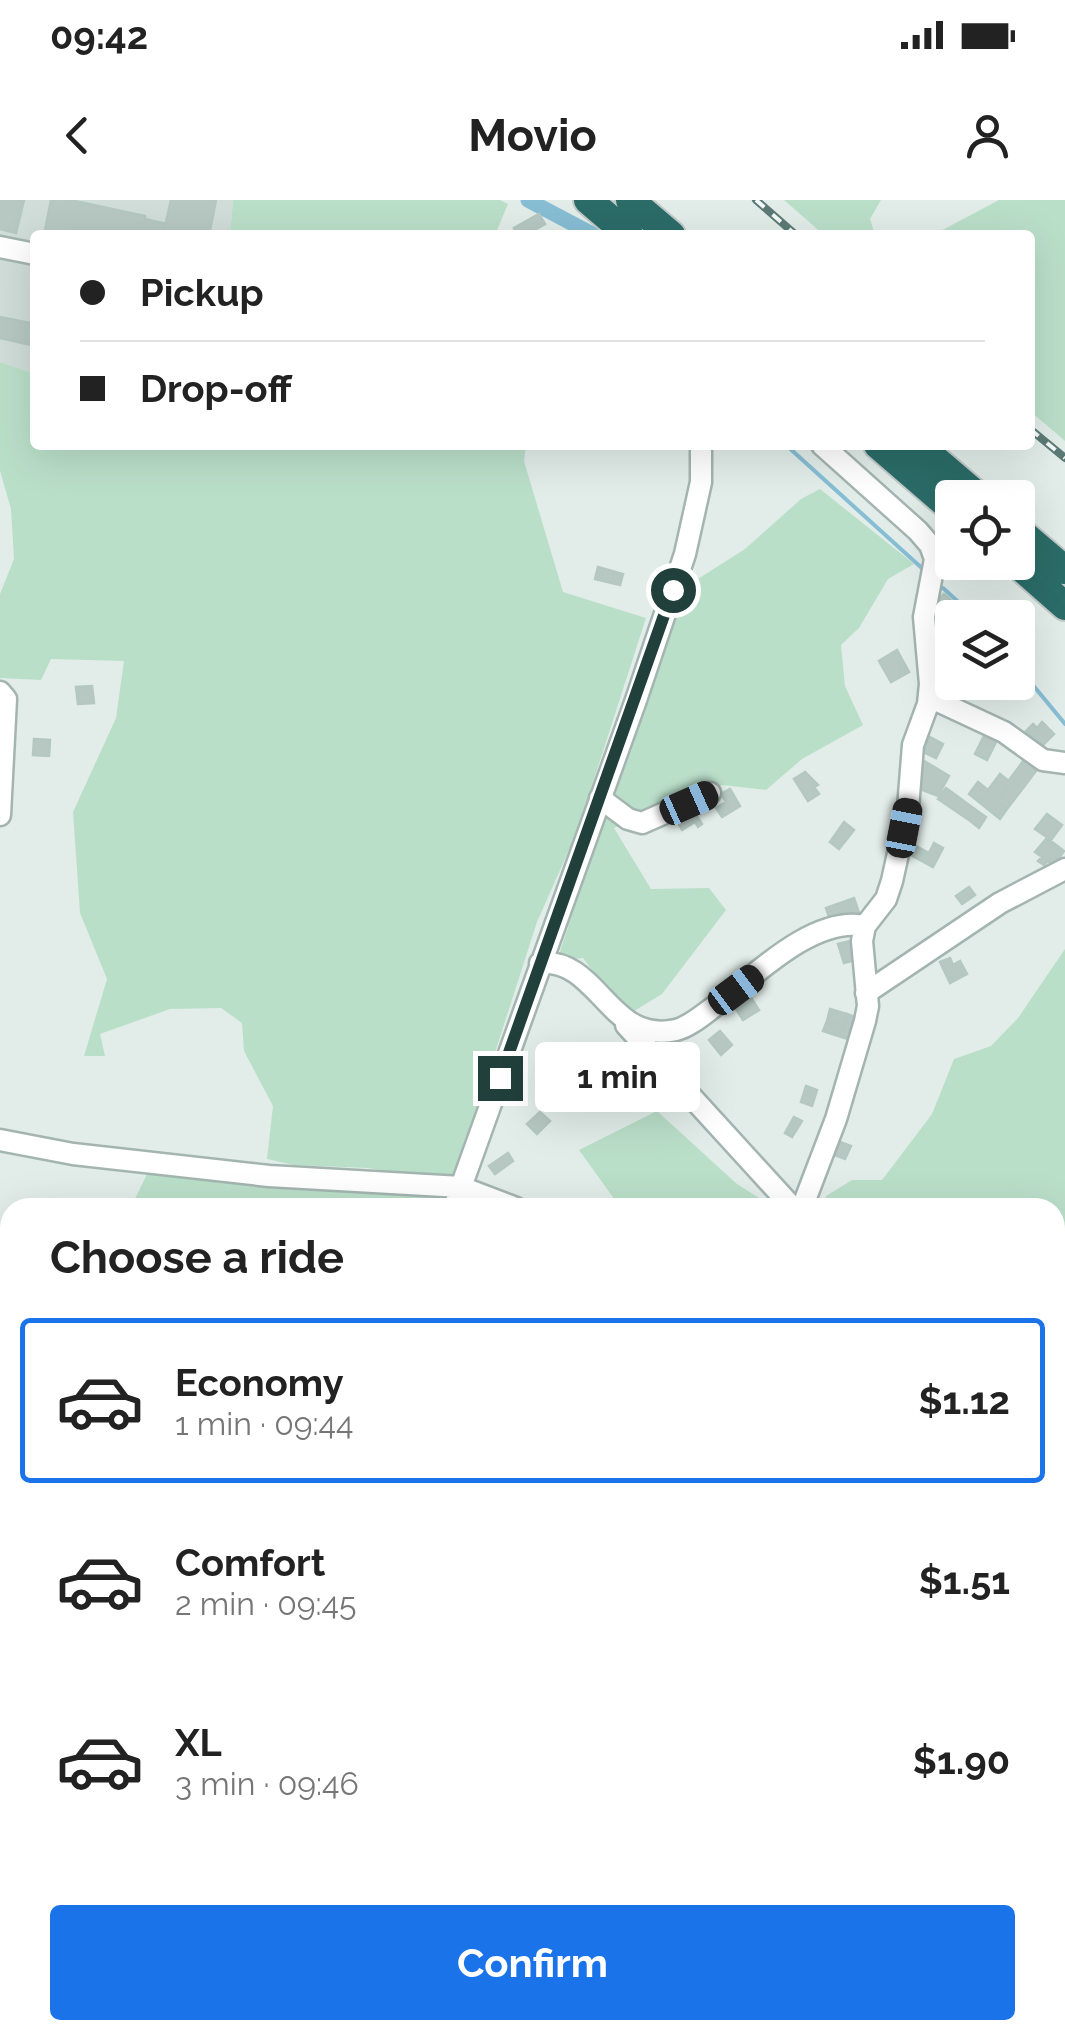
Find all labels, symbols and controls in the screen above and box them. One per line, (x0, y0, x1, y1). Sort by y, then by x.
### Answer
text: 09:42 (50, 13, 148, 58)
icon: back (50, 108, 105, 163)
icon: person (960, 108, 1015, 163)
text: Movio (468, 109, 597, 162)
text: Pickup (140, 270, 264, 315)
text: Drop-off (140, 366, 292, 411)
map controls (935, 480, 1035, 700)
button: locate (935, 480, 1035, 580)
route start (651, 568, 696, 613)
button: layers (935, 600, 1035, 700)
car (655, 777, 723, 829)
car (884, 796, 924, 860)
car (703, 960, 769, 1020)
callout: 1 min (535, 1043, 700, 1113)
route end (478, 1056, 523, 1101)
text: 1 min (577, 1058, 658, 1095)
text: Choose a ride (50, 1231, 344, 1284)
icon: car (55, 1356, 145, 1446)
text: Economy (175, 1360, 344, 1405)
text: $1.12 (918, 1378, 1010, 1423)
text: 1 min · 09:44 (175, 1405, 354, 1442)
icon: car (55, 1536, 145, 1626)
text: Comfort (175, 1540, 325, 1585)
text: $1.51 (919, 1558, 1010, 1603)
text: 2 min · 09:45 (175, 1585, 357, 1622)
icon: car (55, 1716, 145, 1806)
text: XL (175, 1720, 222, 1765)
text: $1.90 (913, 1738, 1010, 1783)
text: 3 min · 09:46 (175, 1765, 359, 1802)
button: Confirm (50, 1905, 1015, 2020)

